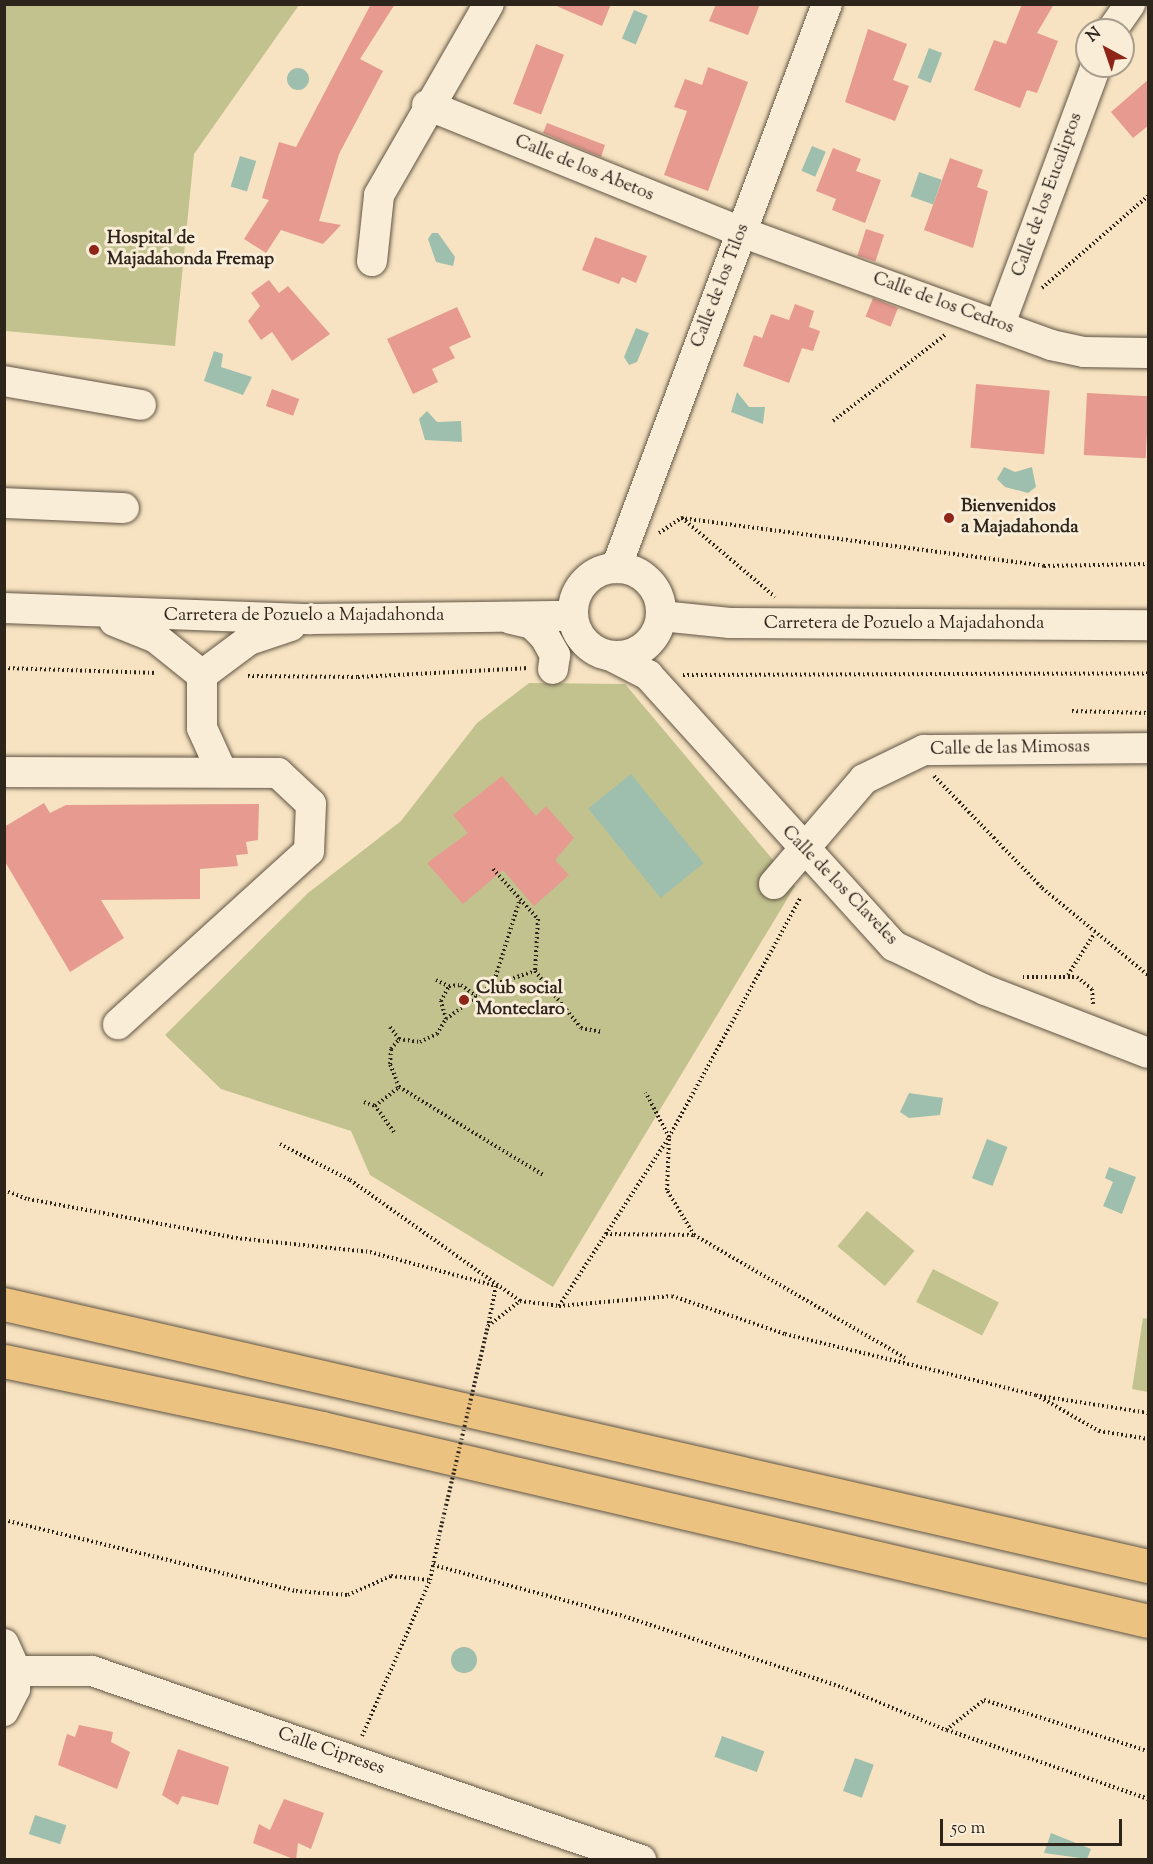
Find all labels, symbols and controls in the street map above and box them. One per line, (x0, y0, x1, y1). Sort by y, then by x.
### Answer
north arrow (1075, 18, 1135, 78)
text: N (1082, 22, 1107, 48)
street label: Calle de los Eucaliptos (1008, 110, 1088, 280)
street label: Calle de los Abetos (511, 131, 657, 207)
street label: Calle de los Tilos (687, 221, 755, 351)
place label: Hospital de Majadahonda Fremap (107, 229, 274, 272)
marker: Hospital de Majadahonda Fremap (85, 241, 103, 259)
street label: Calle de los Cedros (870, 268, 1016, 340)
place label: Bienvenidos a Majadahonda (961, 497, 1078, 540)
marker: Bienvenidos a Majadahonda (942, 511, 956, 525)
street label: Carretera de Pozuelo a Majadahonda (164, 605, 444, 627)
street label: Carretera de Pozuelo a Majadahonda (764, 613, 1044, 635)
street label: Calle de las Mimosas (930, 737, 1090, 761)
street label: Calle de los Claveles (777, 822, 901, 950)
place label: Club social Monteclaro (476, 979, 565, 1022)
marker: Club social Monteclaro (457, 993, 471, 1007)
street label: Calle Cipreses (275, 1724, 387, 1780)
scale bar (943, 1807, 1124, 1845)
text: 50 m (951, 1816, 985, 1842)

